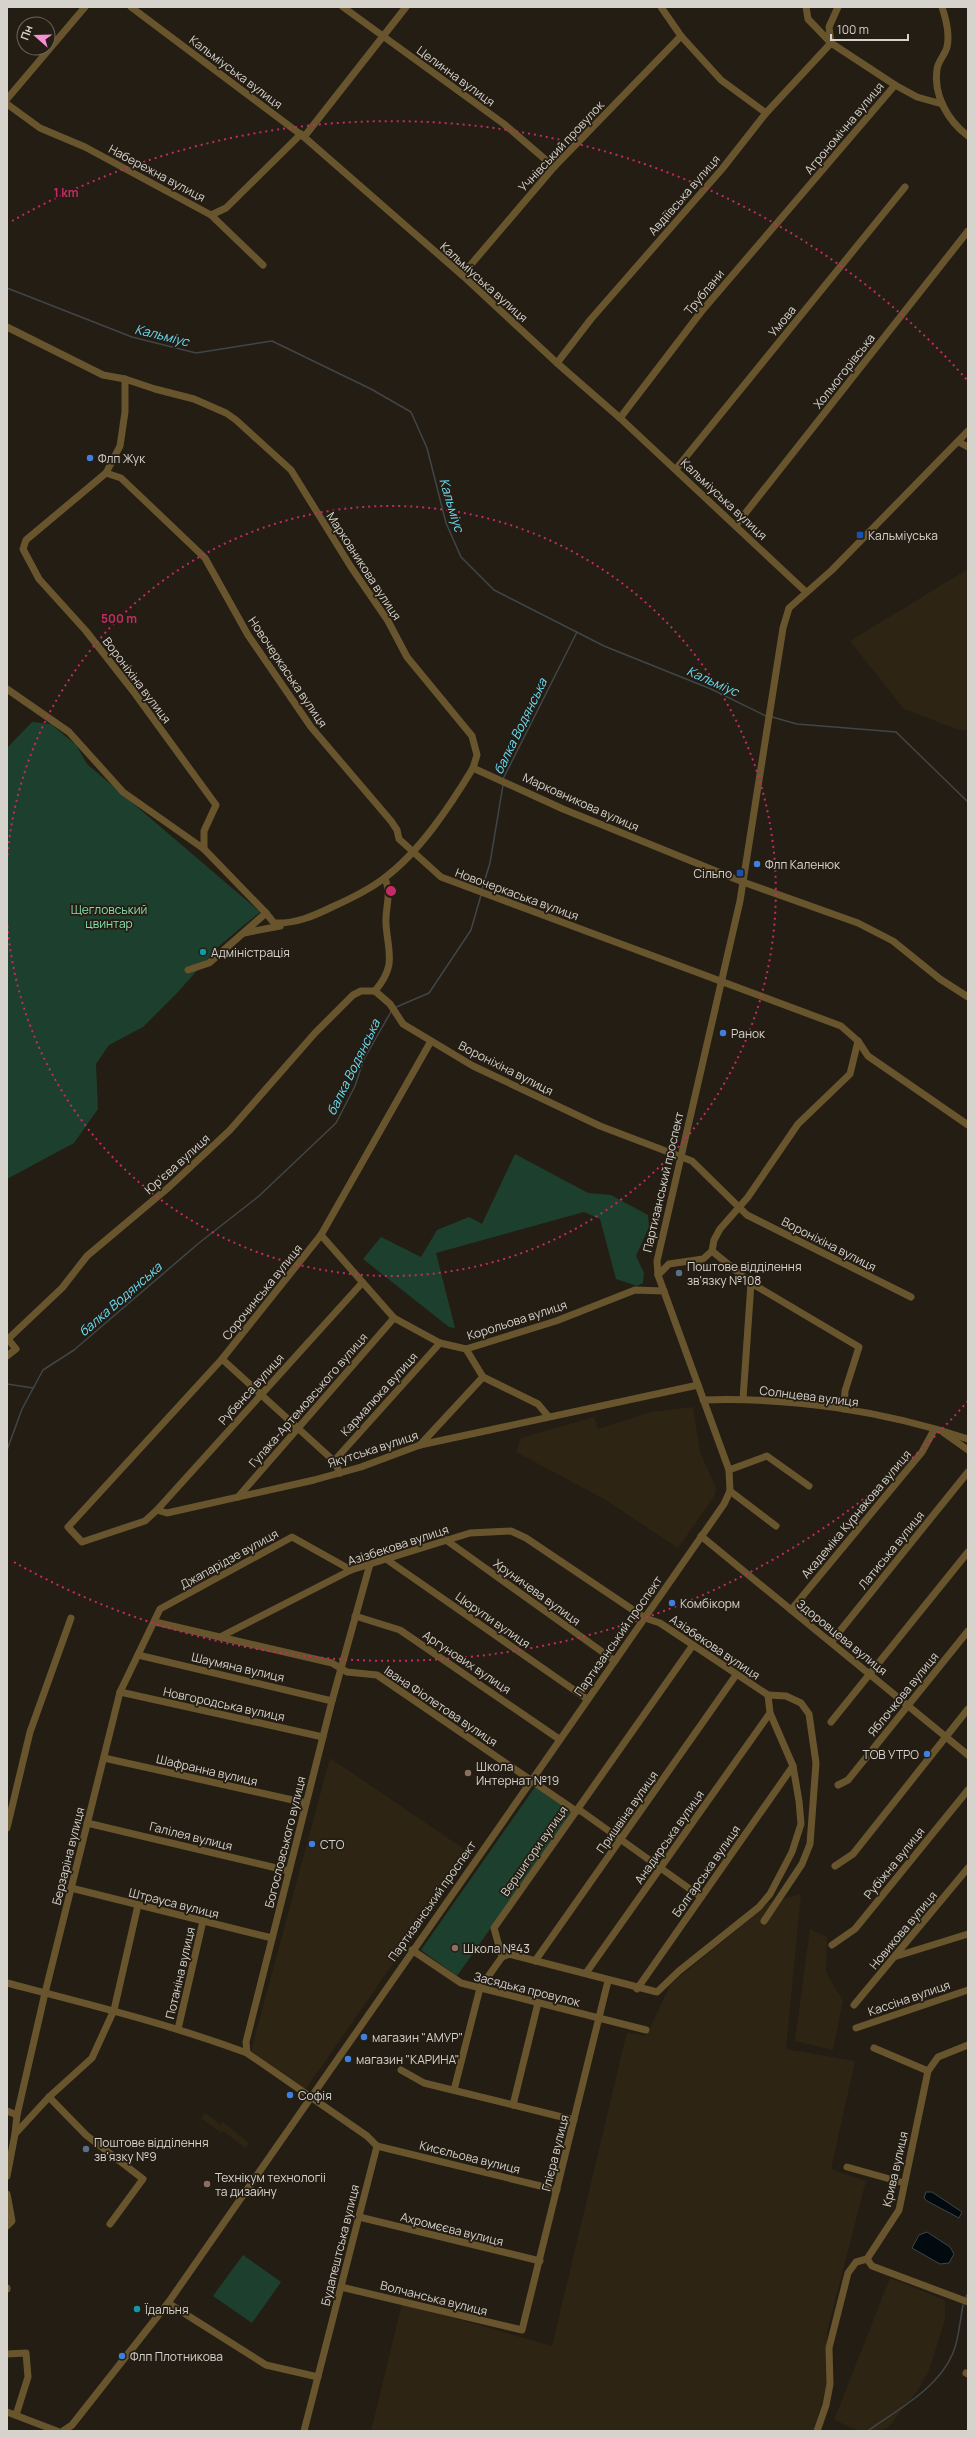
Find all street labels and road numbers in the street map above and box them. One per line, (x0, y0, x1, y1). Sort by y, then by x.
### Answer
street label: Кальміуська вулиця (186, 31, 286, 113)
street label: Целинна вулиця (413, 42, 499, 110)
street label: Агрономiчна вулиця (800, 78, 888, 178)
street label: Учнівський провулок (514, 96, 608, 195)
street label: Набережна вулиця (106, 140, 208, 206)
street label: Авдіївська вулиця (644, 151, 724, 239)
street label: Кальміуська вулиця (436, 238, 532, 326)
street label: Трублани (680, 266, 728, 318)
street label: Умова (764, 302, 800, 340)
street label: Холмогорівська (809, 330, 879, 412)
street label: Кальміуська вулиця (677, 454, 771, 544)
street label: Марковникова вулиця (323, 509, 405, 623)
street label: Новочеркаська вулиця (244, 613, 332, 731)
street label: Вороніхіна вулиця (99, 633, 175, 727)
street label: Марковникова вулиця (520, 769, 642, 835)
street label: Новочеркаська вулиця (453, 864, 581, 924)
street label: Вороніхіна вулиця (456, 1037, 556, 1099)
street label: Партизанський проспект (639, 1110, 687, 1254)
street label: Юр’єва вулиця (141, 1130, 213, 1198)
street label: Вороніхіна вулиця (779, 1213, 879, 1275)
street label: Сорочинська вулиця (218, 1241, 306, 1343)
street label: Корольова вулиця (465, 1296, 569, 1344)
street label: Гулака-Артемовського вулиця (245, 1329, 371, 1471)
street label: Кармалюка вулиця (337, 1348, 421, 1440)
street label: Рубенса вулиця (214, 1350, 288, 1428)
street label: Солнцева вулиця (758, 1381, 860, 1411)
street label: Якутська вулиця (326, 1426, 420, 1472)
street label: Академіка Курнакова вулиця (797, 1446, 915, 1582)
street label: Латиська вулиця (854, 1507, 928, 1593)
street label: Азізбекова вулиця (345, 1521, 451, 1569)
street label: Джапарідзе вулиця (177, 1525, 281, 1593)
street label: Хруничева вулиця (490, 1555, 584, 1629)
street label: Партизанський проспект (570, 1572, 666, 1700)
street label: Цюрупи вулиця (452, 1588, 534, 1652)
street label: Здоровцева вулиця (793, 1595, 891, 1679)
street label: Азізбекова вулиця (667, 1611, 763, 1683)
street label: Аргунових вулиця (420, 1626, 514, 1698)
street label: Шаумяна вулиця (190, 1648, 286, 1686)
street label: Яблочкова вулиця (864, 1648, 942, 1740)
street label: Івана Фіолетова вулиця (381, 1662, 501, 1750)
street label: Новгородська вулиця (162, 1683, 286, 1725)
street label: Шафранна вулиця (155, 1750, 259, 1790)
street label: Пришвіна вулиця (592, 1767, 662, 1857)
street label: Богословського вулиця (260, 1774, 310, 1910)
street label: Анадирська вулиця (630, 1787, 708, 1887)
street label: Вершигори вулиця (496, 1802, 572, 1900)
street label: Берзаріна вулиця (48, 1805, 88, 1907)
street label: Галілея вулиця (148, 1817, 234, 1855)
street label: Болгарська вулиця (668, 1822, 744, 1920)
street label: Рубіжна вулиця (860, 1823, 928, 1903)
street label: Партизанський проспект (384, 1837, 480, 1965)
street label: Штрауса вулиця (127, 1884, 221, 1922)
street label: Новикова вулиця (865, 1887, 941, 1973)
street label: Потаніна вулиця (161, 1925, 199, 2021)
street label: Засядька провулок (472, 1968, 583, 2011)
street label: Кассіна вулиця (866, 1976, 952, 2020)
street label: Глієра вулиця (537, 2113, 573, 2193)
street label: Крива вулиця (878, 2130, 912, 2208)
street label: Кисєльова вулиця (418, 2136, 522, 2178)
street label: Будапештська вулиця (317, 2183, 363, 2307)
street label: Ахромєєва вулиця (399, 2208, 505, 2250)
street label: Волчанська вулиця (379, 2276, 489, 2320)

